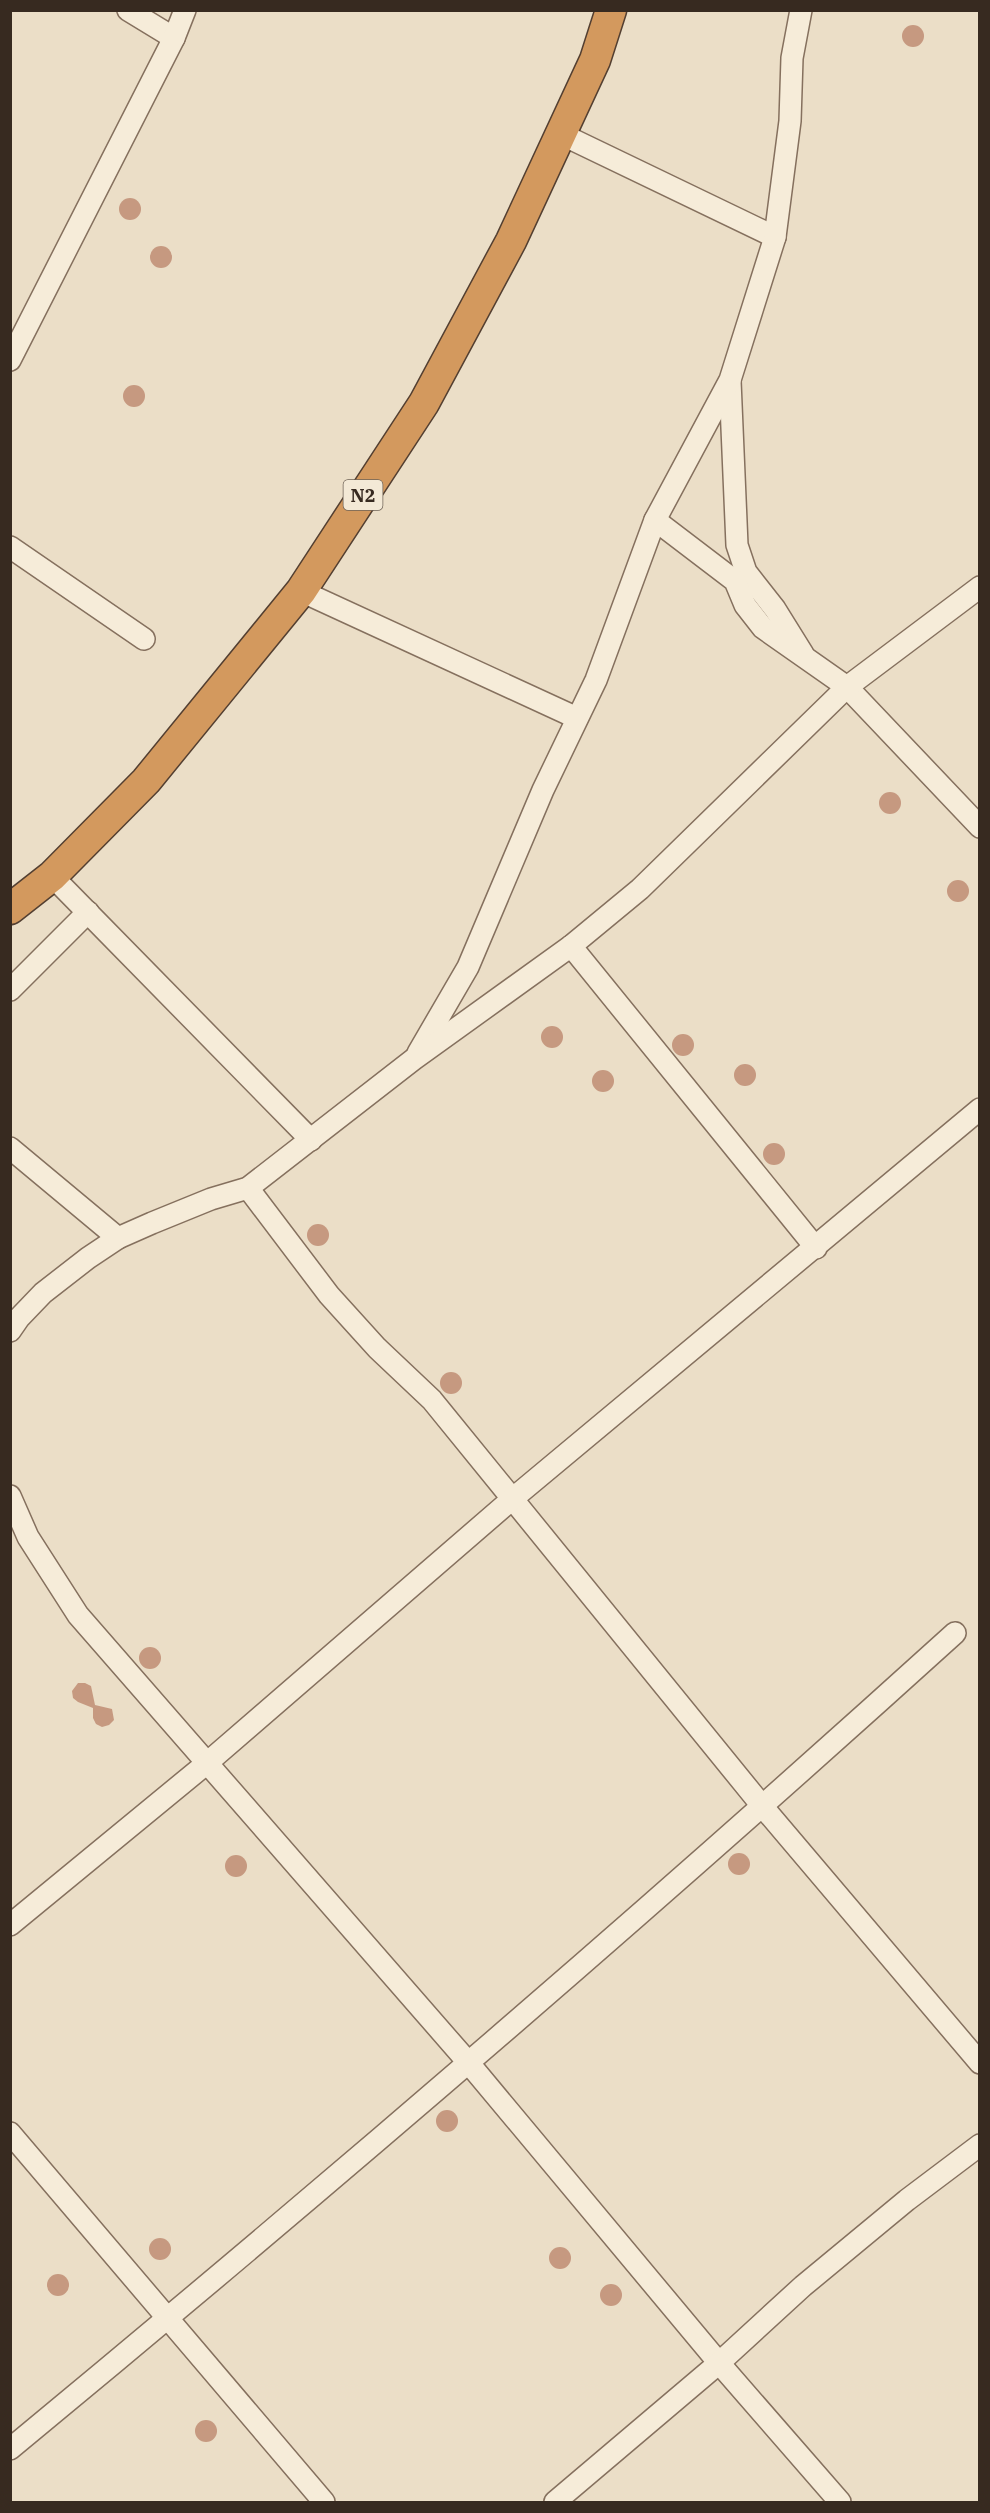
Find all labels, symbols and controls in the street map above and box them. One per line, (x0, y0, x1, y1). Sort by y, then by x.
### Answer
road number: N2 (344, 480, 382, 510)

